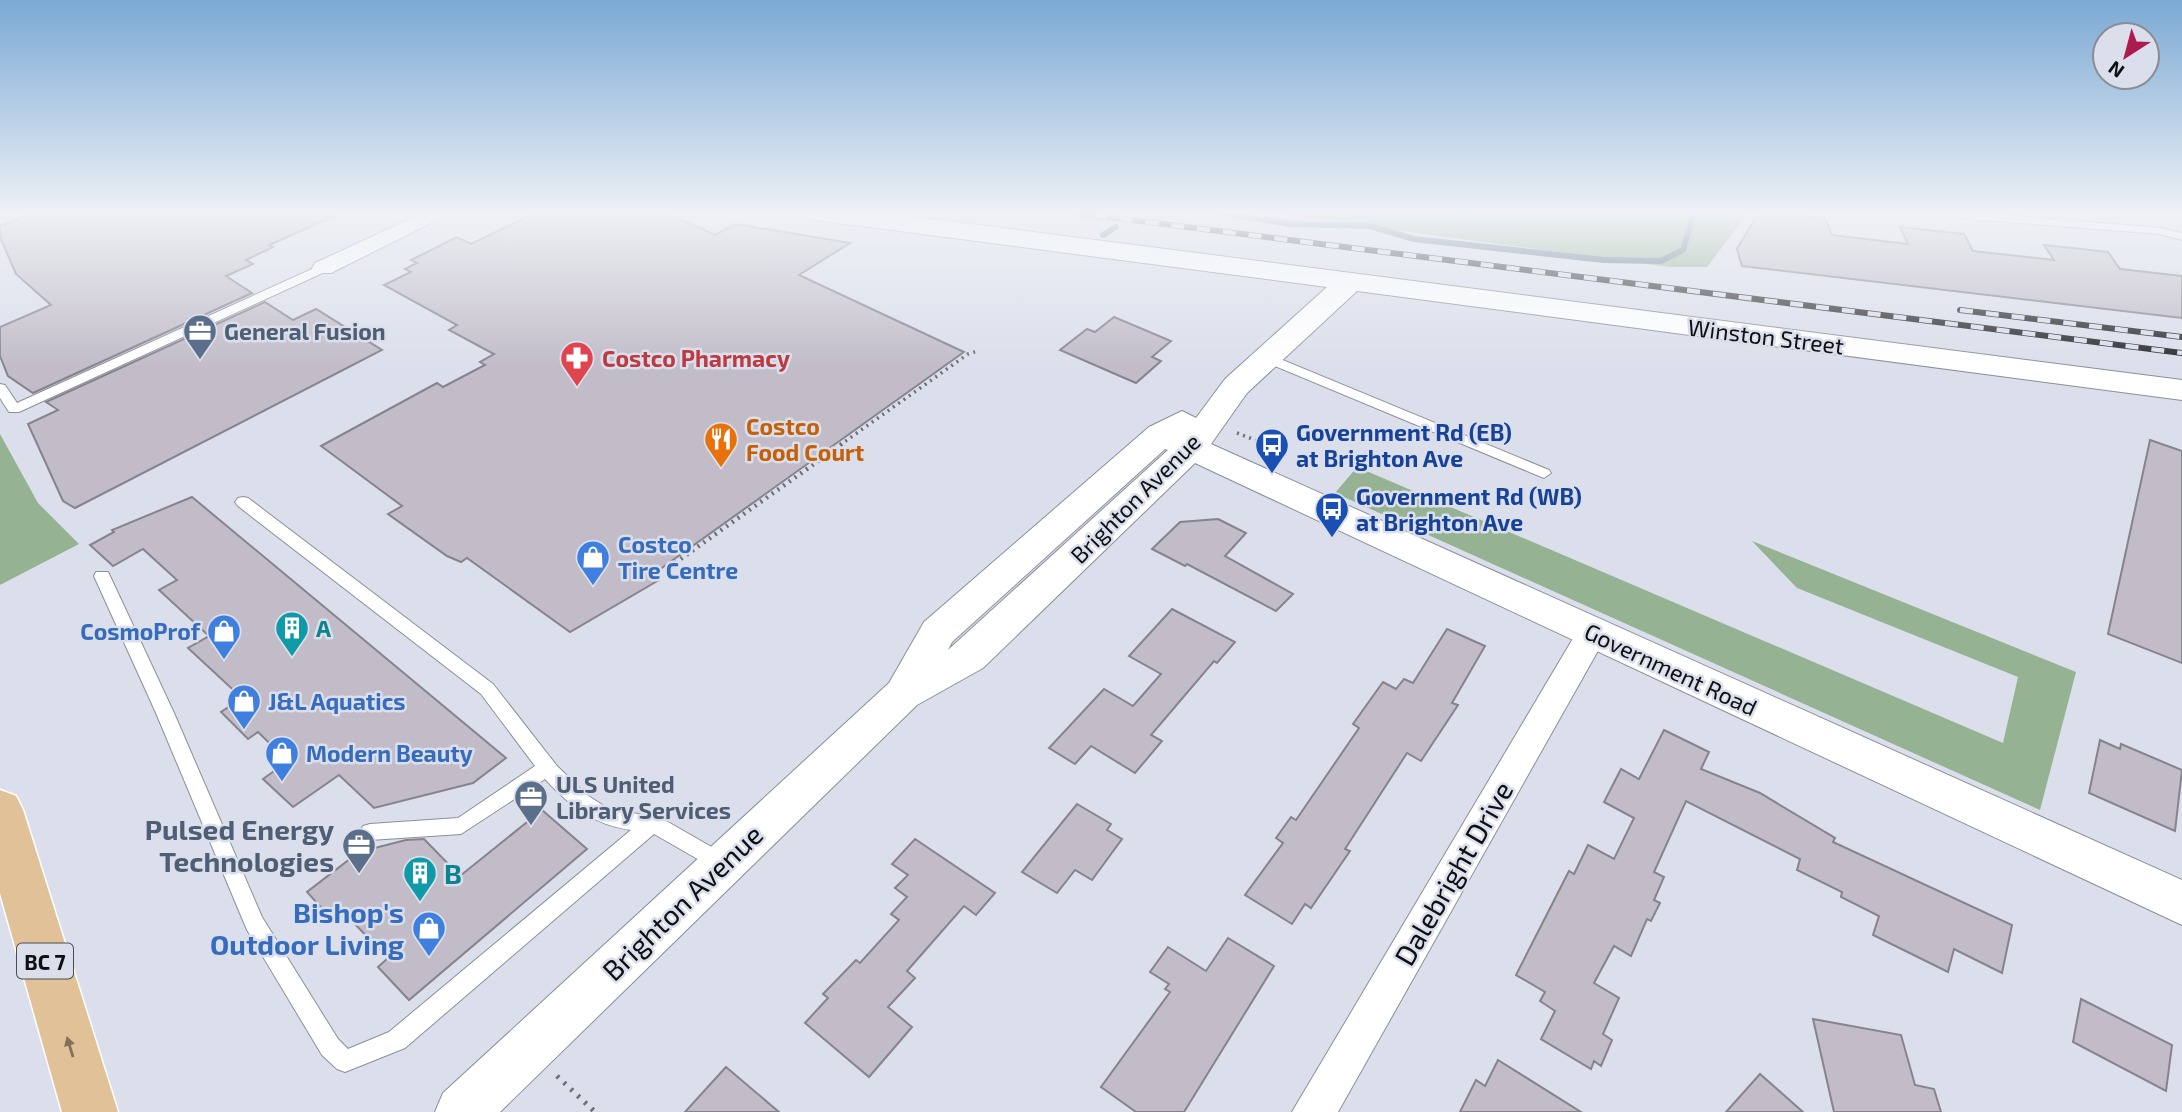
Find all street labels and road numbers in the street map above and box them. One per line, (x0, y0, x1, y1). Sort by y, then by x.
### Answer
street label: Winston Street (1686, 313, 1846, 359)
street label: Brighton Avenue (1064, 427, 1206, 569)
street label: Government Road (1580, 617, 1762, 721)
street label: Dalebright Drive (1387, 775, 1519, 971)
street label: Brighton Avenue (595, 817, 769, 987)
road number: BC 7 (17, 944, 73, 978)

